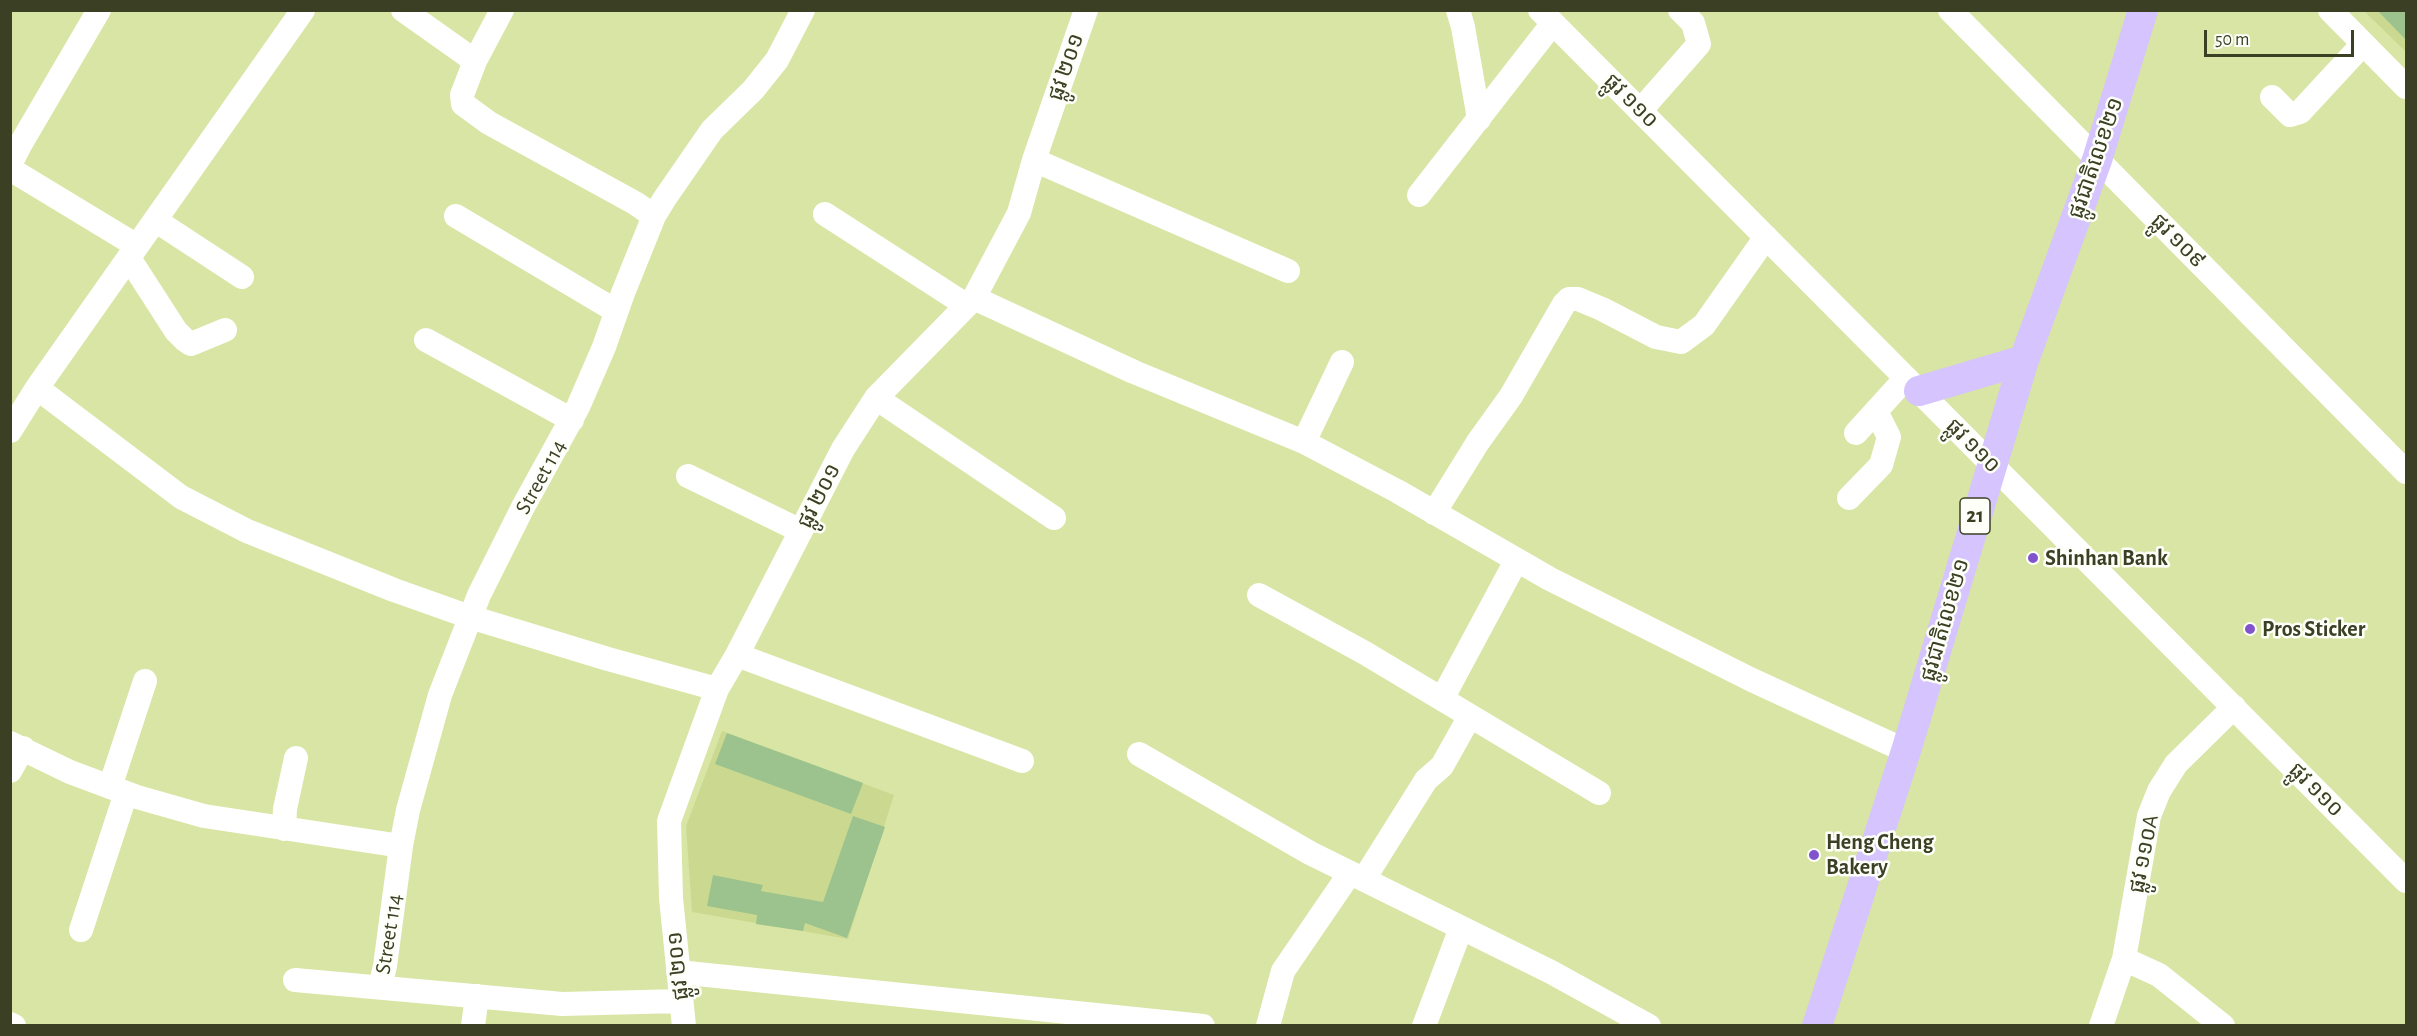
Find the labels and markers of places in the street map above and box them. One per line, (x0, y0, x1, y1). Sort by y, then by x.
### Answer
place label: Shinhan Bank (2045, 545, 2168, 571)
marker: Shinhan Bank (2026, 551, 2040, 565)
place label: Pros Sticker (2262, 616, 2365, 642)
marker: Pros Sticker (2243, 622, 2257, 636)
place label: Heng Cheng Bakery (1826, 829, 1933, 880)
marker: Heng Cheng Bakery (1807, 848, 1821, 862)

